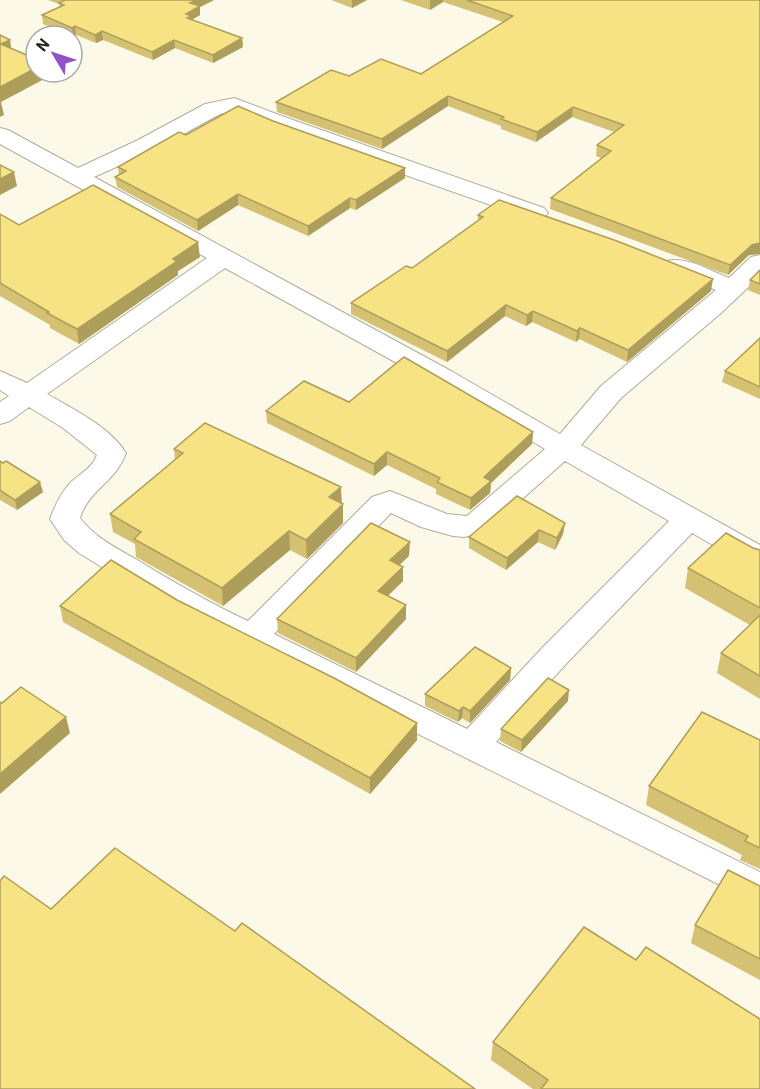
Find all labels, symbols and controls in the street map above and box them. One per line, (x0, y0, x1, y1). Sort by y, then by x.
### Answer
north arrow (24, 24, 84, 84)
text: N (31, 34, 53, 54)

